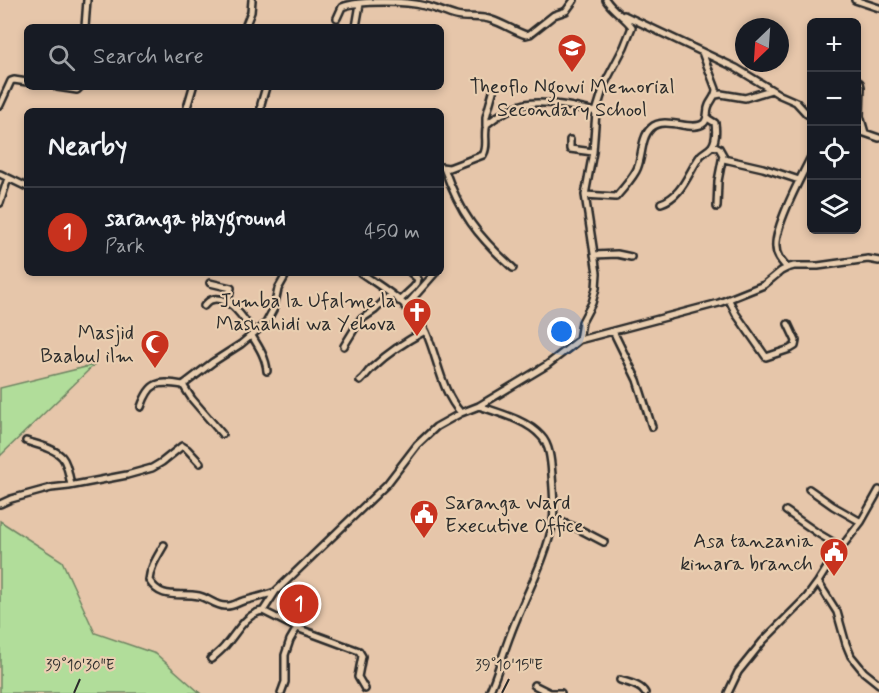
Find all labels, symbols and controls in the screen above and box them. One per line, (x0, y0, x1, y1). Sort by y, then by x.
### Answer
north arrow (735, 18, 789, 72)
map controls (807, 18, 861, 234)
button: + (807, 18, 861, 72)
search box (24, 24, 444, 90)
school or university icon: Theoflo Ngowi Memorial Secondary School (556, 32, 588, 74)
icon: search (45, 41, 78, 74)
text: Search here (93, 43, 204, 71)
button: − (807, 72, 861, 126)
place label: Theoflo Ngowi Memorial Secondary School (469, 74, 675, 124)
button: locate (807, 126, 861, 180)
text: Nearby (48, 130, 127, 164)
button: layers (807, 180, 861, 234)
text: saranga playground (105, 205, 286, 233)
text: 1 (63, 219, 72, 246)
text: 450 m (364, 219, 420, 246)
text: Park (105, 233, 145, 260)
place label: Jumba la Ufalme la Mashahidi wa Yehova (216, 288, 396, 338)
church icon: Jumba la Ufalme la Mashahidi wa Yehova (401, 296, 433, 338)
your location (547, 317, 576, 346)
place label: Masjid Baabul ilm (40, 320, 134, 370)
mosque icon: Masjid Baabul ilm (139, 328, 171, 370)
place label: Saranga Ward Executive Office (445, 490, 584, 540)
public building icon: Saranga Ward Executive Office (408, 498, 440, 540)
place label: Asa tanzania kimara branch (680, 528, 814, 578)
public building icon: Asa tanzania kimara branch (818, 536, 850, 578)
pin: 1 (280, 582, 318, 626)
text: 39°10'30"E (46, 656, 115, 676)
text: 39°10'15"E (475, 656, 543, 676)

